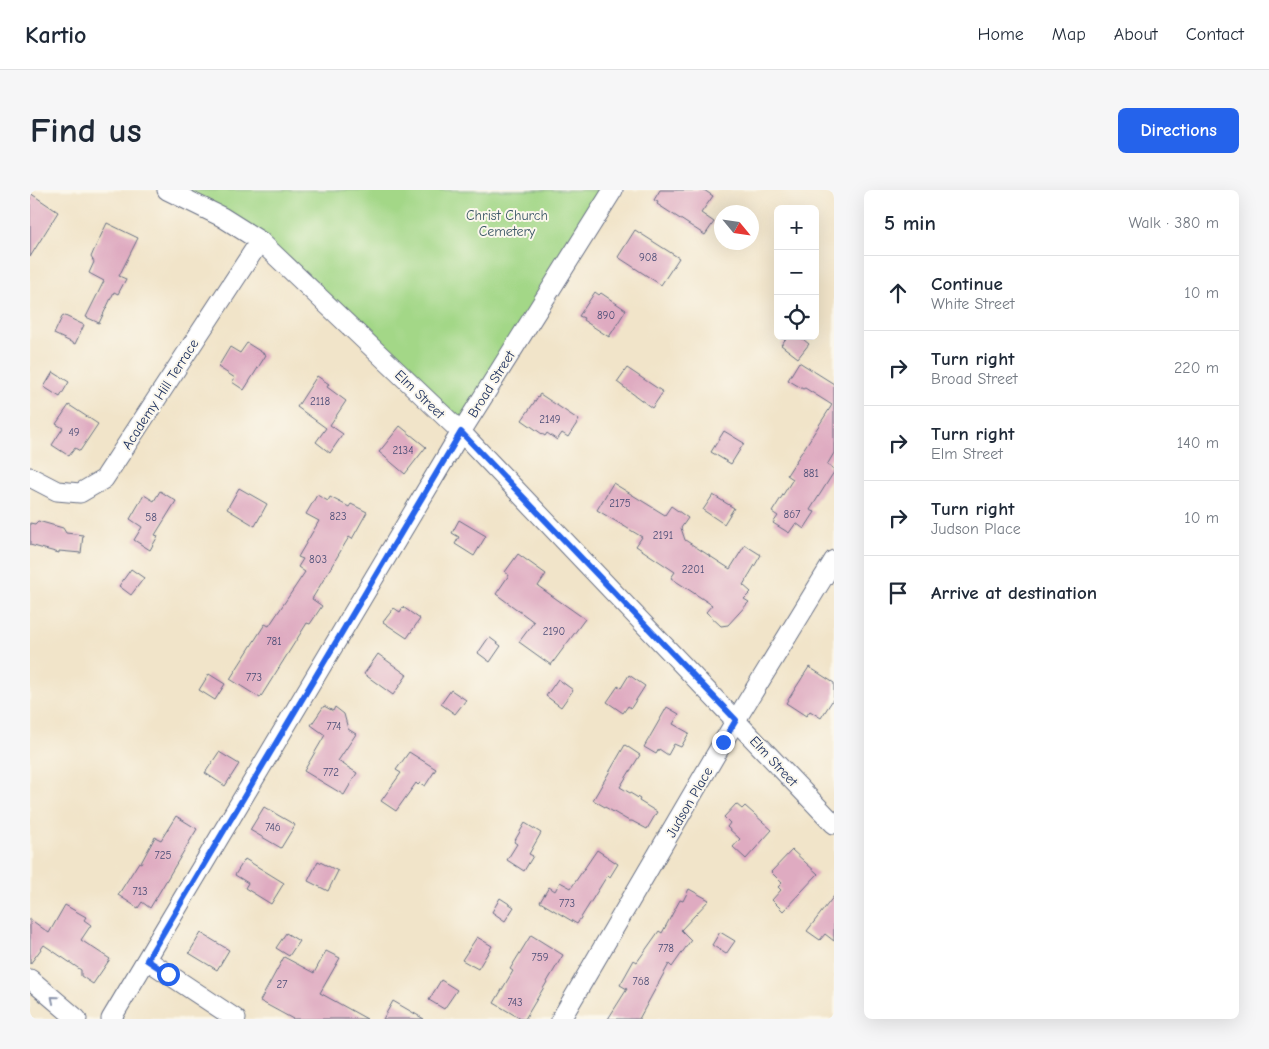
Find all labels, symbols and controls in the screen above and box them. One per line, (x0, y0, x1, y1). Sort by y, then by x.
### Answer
text: Kartio (25, 21, 87, 49)
text: Home (977, 24, 1024, 45)
text: Map (1052, 24, 1086, 45)
text: About (1114, 24, 1158, 45)
text: Contact (1186, 24, 1244, 45)
button: Directions (1118, 108, 1239, 153)
text: Find us (30, 110, 142, 151)
north arrow (714, 205, 759, 250)
map controls (774, 205, 819, 340)
button: + (774, 205, 819, 250)
park label: Christ Church Cemetery (466, 207, 548, 240)
text: 5 min (884, 211, 936, 235)
text: Walk · 380 m (1129, 214, 1219, 232)
button: − (774, 250, 819, 295)
house number: 908 (639, 251, 657, 264)
text: Continue (931, 273, 1003, 295)
icon: ahead (884, 279, 912, 307)
text: 10 m (1184, 284, 1219, 302)
button: locate (774, 295, 819, 340)
text: White Street (931, 295, 1015, 313)
house number: 890 (597, 309, 615, 322)
street label: Academy Hill Terrace (118, 336, 202, 453)
street label: Broad Street (464, 347, 519, 421)
text: Turn right (931, 348, 1015, 370)
icon: right (884, 354, 912, 382)
text: 220 m (1174, 359, 1219, 377)
street label: Elm Street (391, 366, 449, 423)
text: Broad Street (931, 370, 1018, 388)
house number: 2118 (310, 395, 330, 408)
house number: 2149 (539, 413, 561, 426)
text: Turn right (931, 423, 1015, 445)
house number: 49 (68, 426, 80, 439)
icon: right (884, 429, 912, 457)
text: 140 m (1177, 434, 1219, 452)
house number: 2134 (393, 444, 414, 457)
text: Elm Street (931, 445, 1003, 463)
house number: 881 (803, 467, 819, 480)
house number: 2175 (609, 497, 631, 510)
text: Turn right (931, 498, 1015, 520)
icon: right (884, 504, 912, 532)
house number: 867 (784, 508, 800, 521)
text: 10 m (1184, 509, 1219, 527)
house number: 823 (330, 510, 346, 523)
house number: 58 (145, 511, 157, 524)
text: Judson Place (931, 520, 1021, 538)
house number: 2191 (653, 529, 673, 542)
house number: 803 (309, 553, 327, 566)
house number: 2201 (682, 563, 704, 576)
icon: arrive (884, 579, 912, 607)
text: Arrive at destination (931, 582, 1097, 604)
house number: 2190 (543, 625, 565, 638)
house number: 781 (266, 635, 282, 648)
house number: 773 (246, 671, 262, 684)
house number: 774 (327, 720, 341, 733)
route end (712, 731, 735, 754)
street label: Elm Street (746, 733, 802, 791)
street label: Judson Place (662, 764, 716, 840)
house number: 772 (323, 766, 339, 779)
house number: 746 (265, 821, 281, 834)
house number: 725 (155, 849, 171, 862)
house number: 713 (132, 885, 148, 898)
house number: 773 (559, 897, 575, 910)
house number: 778 (658, 942, 674, 955)
house number: 759 (531, 951, 549, 964)
route start (157, 963, 180, 986)
house number: 768 (633, 975, 650, 988)
house number: 27 (277, 978, 287, 991)
one-way arrow (50, 995, 59, 1004)
house number: 743 (507, 996, 523, 1009)

